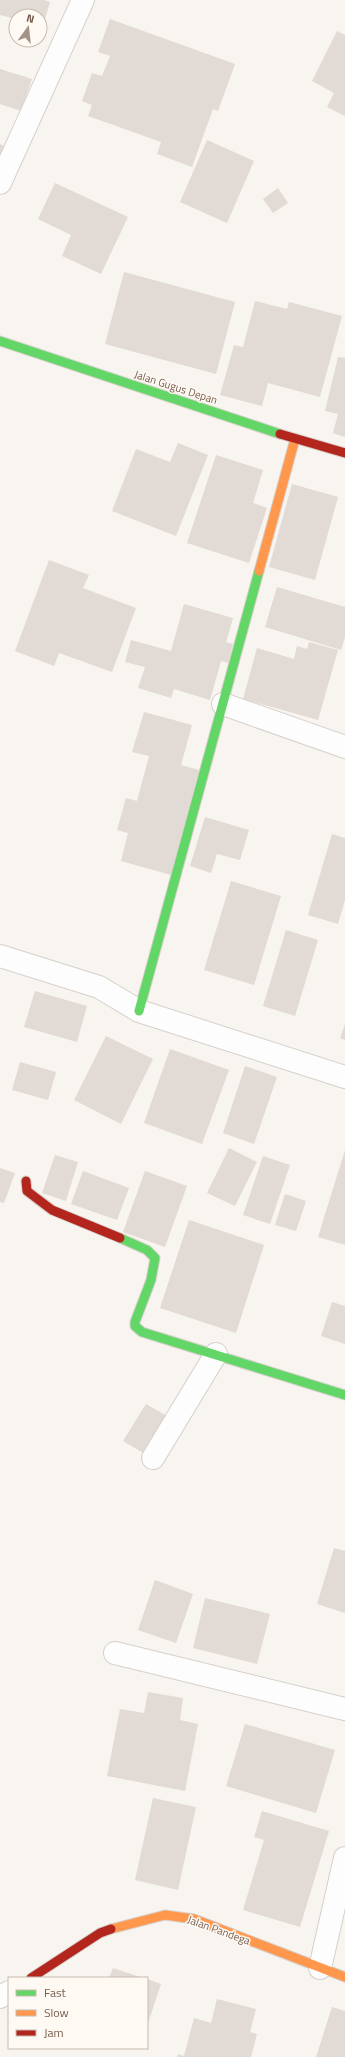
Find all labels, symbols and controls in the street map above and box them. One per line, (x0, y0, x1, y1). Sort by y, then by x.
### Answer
north arrow (8, 8, 48, 48)
text: N (25, 10, 36, 27)
street label: Jalan Gugus Depan (132, 366, 220, 408)
street label: Jalan Pandega (185, 1911, 253, 1949)
legend (8, 1977, 148, 2049)
text: Fast (44, 1983, 67, 2002)
text: Slow (44, 2003, 69, 2022)
text: Jam (44, 2023, 64, 2042)

